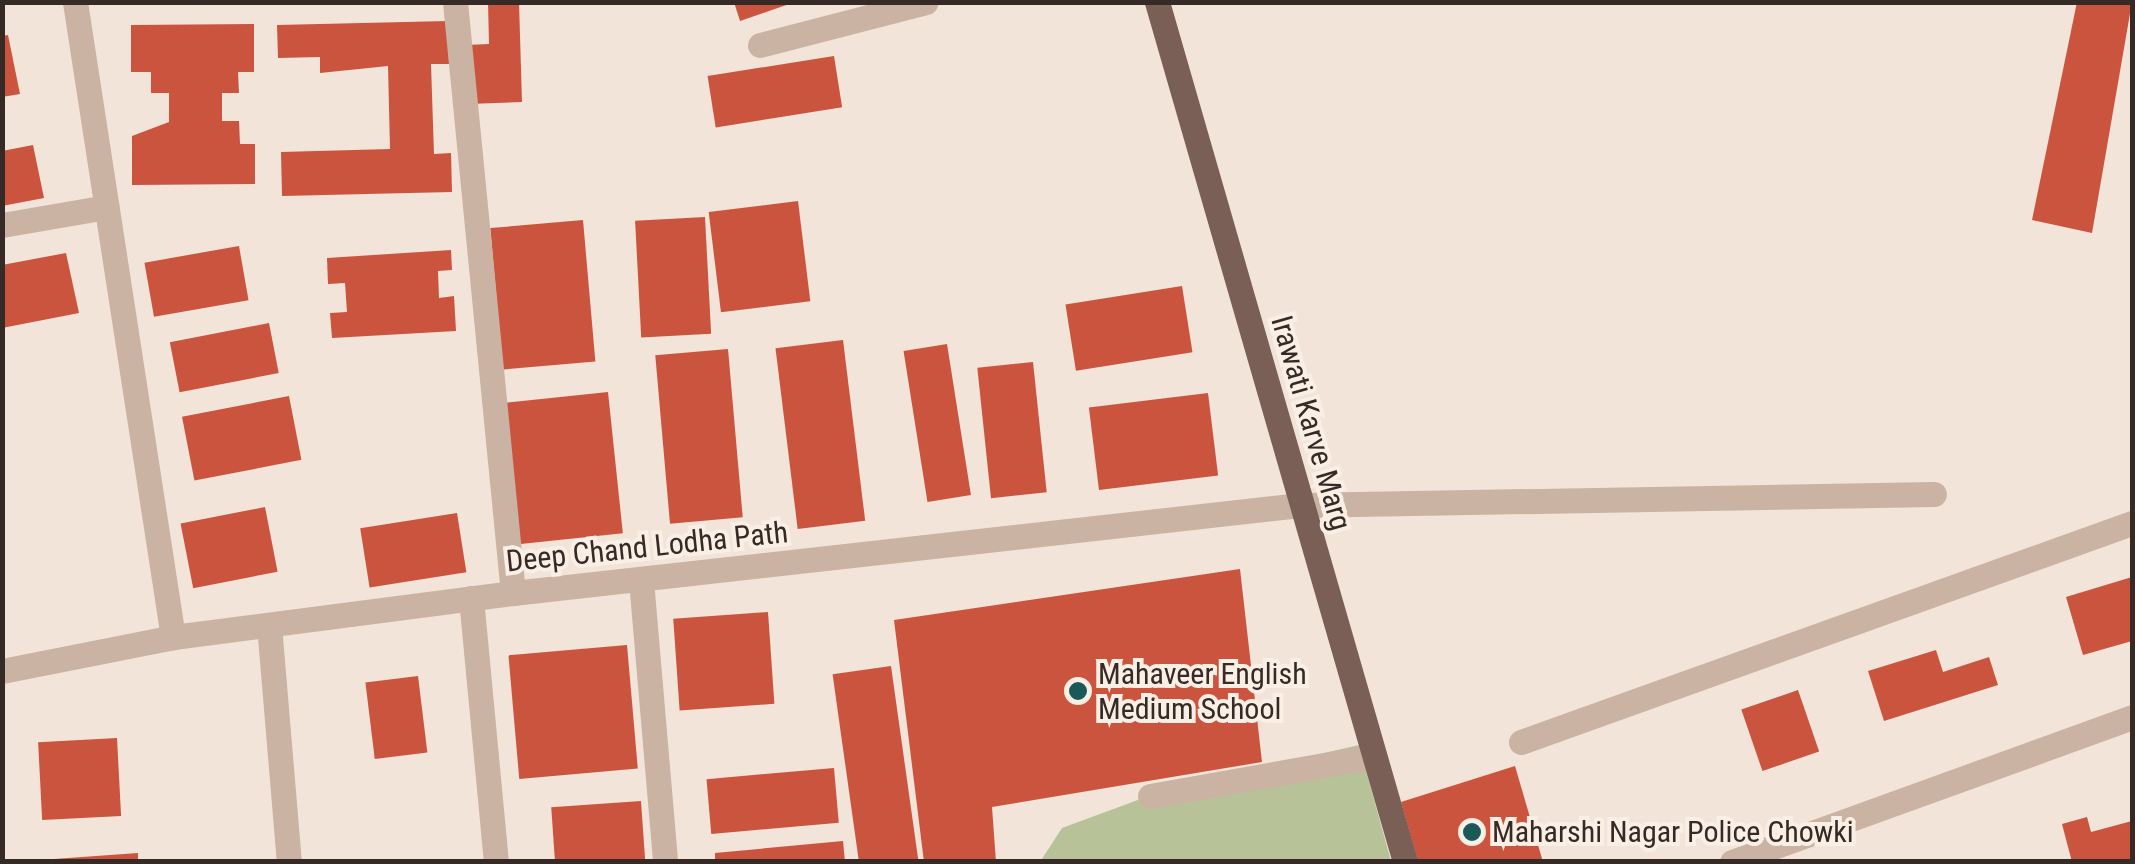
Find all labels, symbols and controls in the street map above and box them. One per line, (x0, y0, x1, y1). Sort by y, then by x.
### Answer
street label: Irawati Karve Marg (1263, 312, 1359, 534)
street label: Deep Chand Lodha Path (504, 514, 790, 580)
place label: Mahaveer English Medium School (1098, 656, 1307, 726)
marker: Mahaveer English Medium School (1067, 680, 1089, 702)
place label: Maharshi Nagar Police Chowki (1492, 814, 1854, 850)
marker: Maharshi Nagar Police Chowki (1461, 821, 1483, 843)

